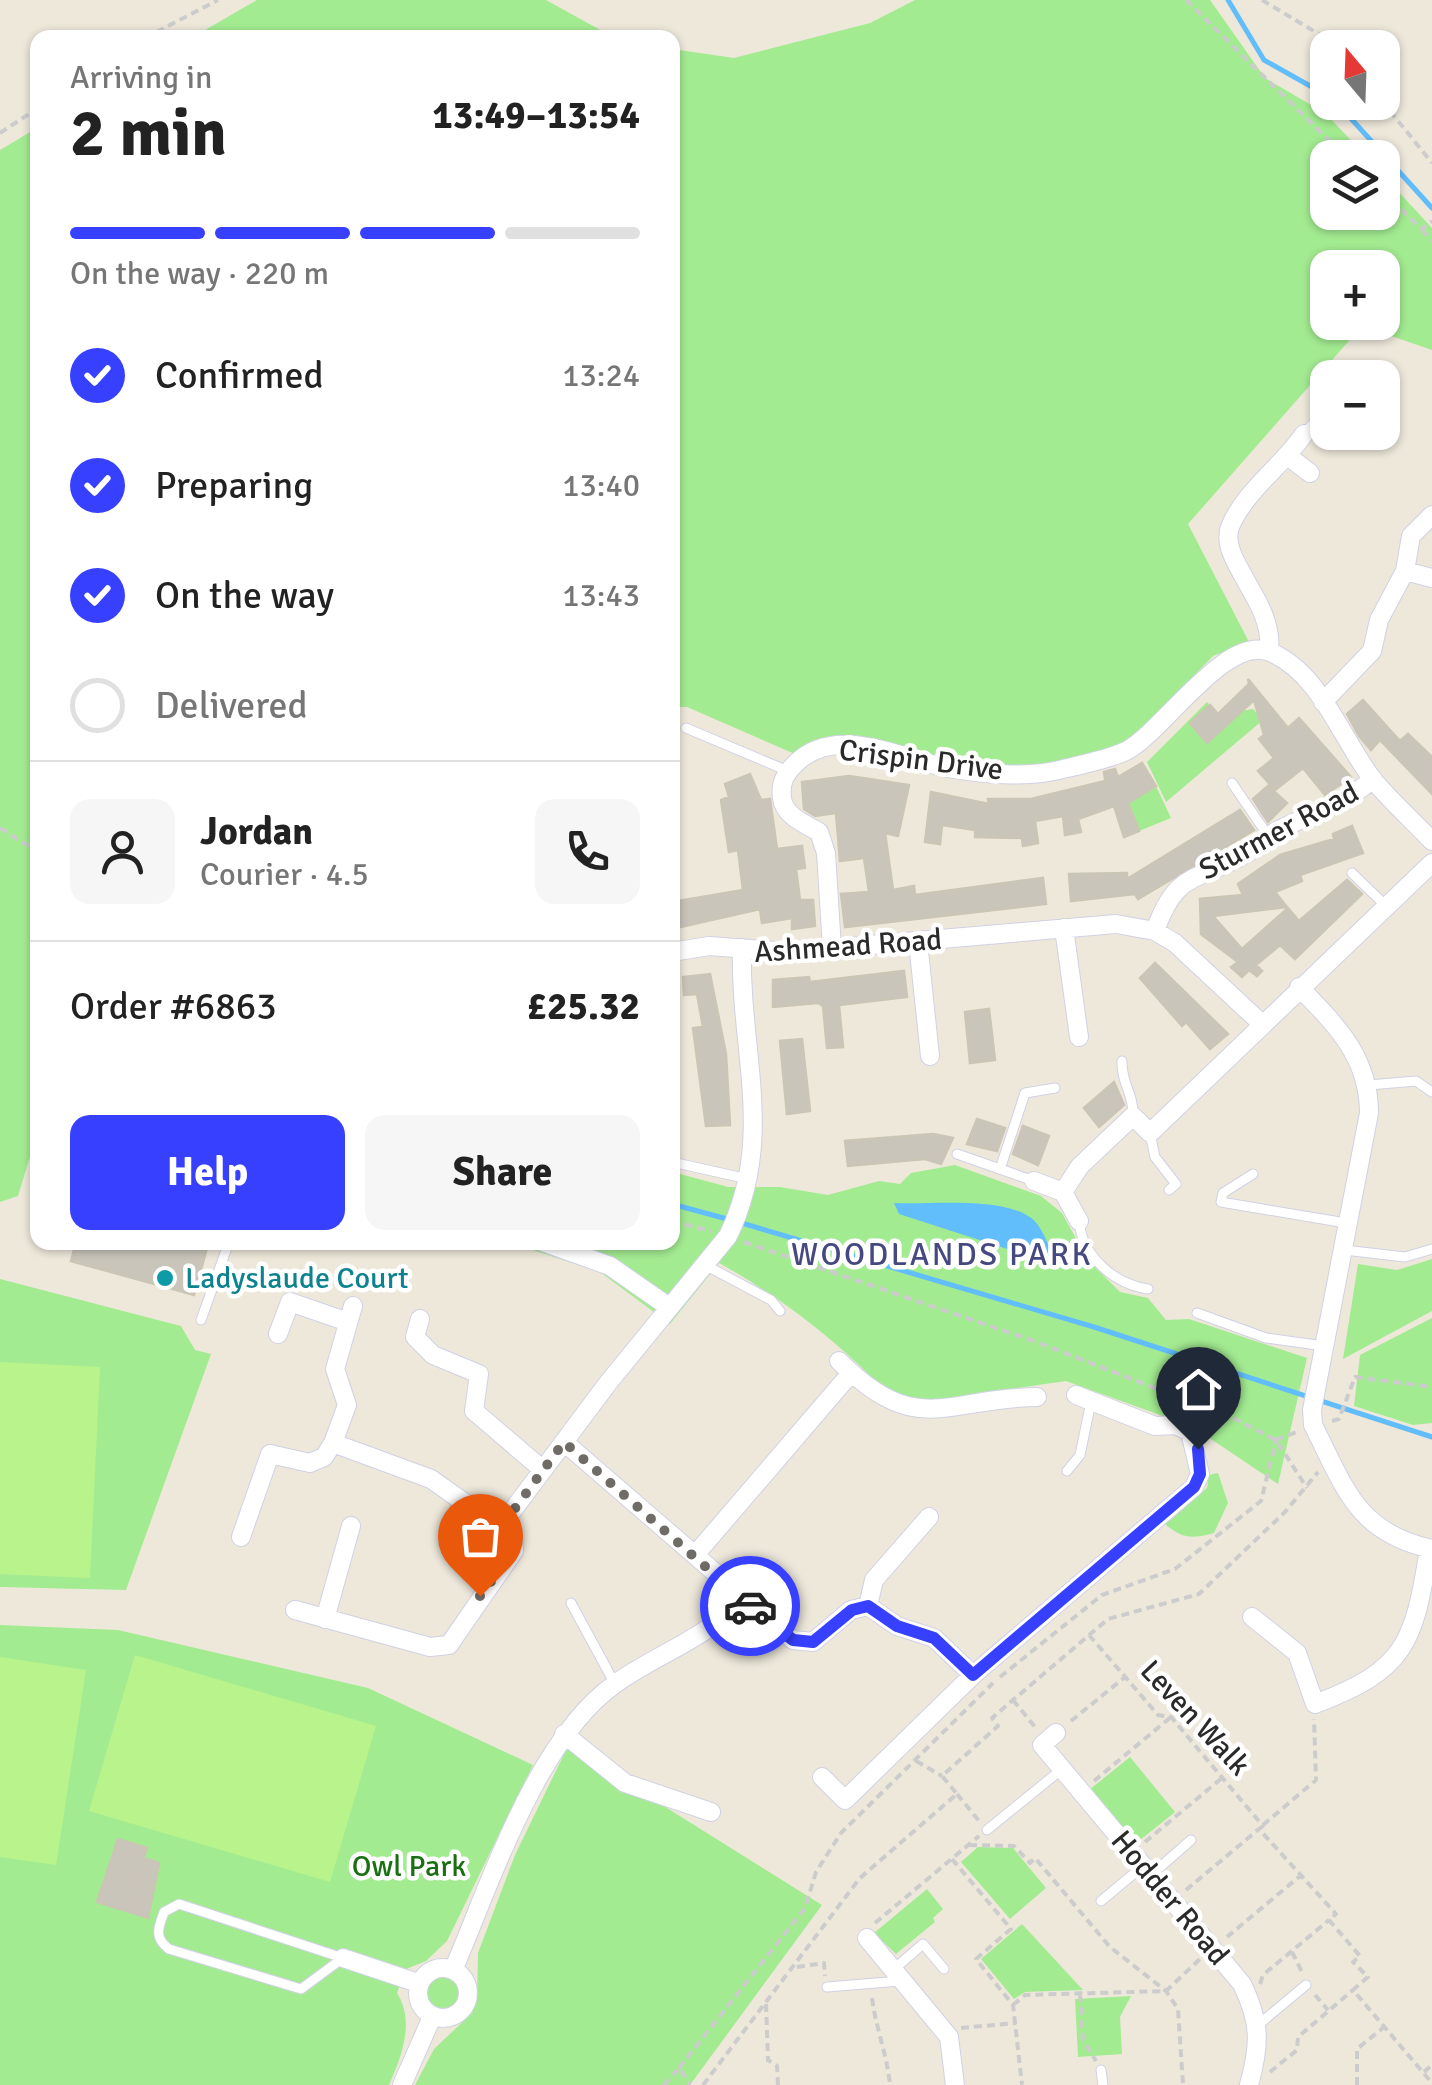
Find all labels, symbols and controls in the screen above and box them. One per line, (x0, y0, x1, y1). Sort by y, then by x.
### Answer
north arrow (1310, 30, 1400, 120)
map controls (1310, 30, 1400, 450)
text: Arriving in (70, 58, 212, 97)
text: 13:49–13:54 (432, 92, 640, 139)
text: 2 min (70, 94, 227, 174)
button: layers (1310, 140, 1400, 230)
button: + (1310, 250, 1400, 340)
text: On the way · 220 m (70, 254, 329, 293)
icon: check (70, 348, 125, 403)
text: Confirmed (155, 352, 324, 399)
text: 13:24 (562, 356, 640, 395)
button: − (1310, 360, 1400, 450)
icon: check (70, 458, 125, 513)
text: Preparing (155, 462, 313, 509)
text: 13:40 (562, 466, 640, 505)
icon: check (70, 568, 125, 623)
text: On the way (155, 572, 334, 619)
text: 13:43 (562, 576, 640, 615)
text: Delivered (155, 682, 308, 729)
street label: Crispin Drive (837, 732, 1005, 788)
street label: Sturmer Road (1193, 773, 1365, 889)
button: person (70, 799, 175, 904)
button: phone (535, 799, 640, 904)
text: Jordan (200, 808, 313, 855)
text: Courier · 4.5 (200, 855, 369, 894)
street label: Ashmead Road (753, 921, 943, 971)
text: Order #6863 (70, 983, 277, 1030)
text: £25.32 (527, 983, 640, 1030)
button: Help (70, 1115, 345, 1230)
button: Share (365, 1115, 640, 1230)
district label: WOODLANDS PARK (791, 1235, 1093, 1274)
place label: Ladyslaude Court (185, 1260, 409, 1297)
marker: Ladyslaude Court (154, 1267, 176, 1289)
pin (1156, 1347, 1241, 1450)
icon: home (1171, 1362, 1226, 1417)
pin (438, 1494, 523, 1597)
icon: bag (453, 1509, 508, 1564)
courier (700, 1556, 800, 1656)
icon: car (723, 1579, 778, 1634)
street label: Leven Walk (1132, 1653, 1258, 1783)
street label: Hodder Road (1103, 1823, 1237, 1973)
park label: Owl Park (352, 1848, 466, 1885)

